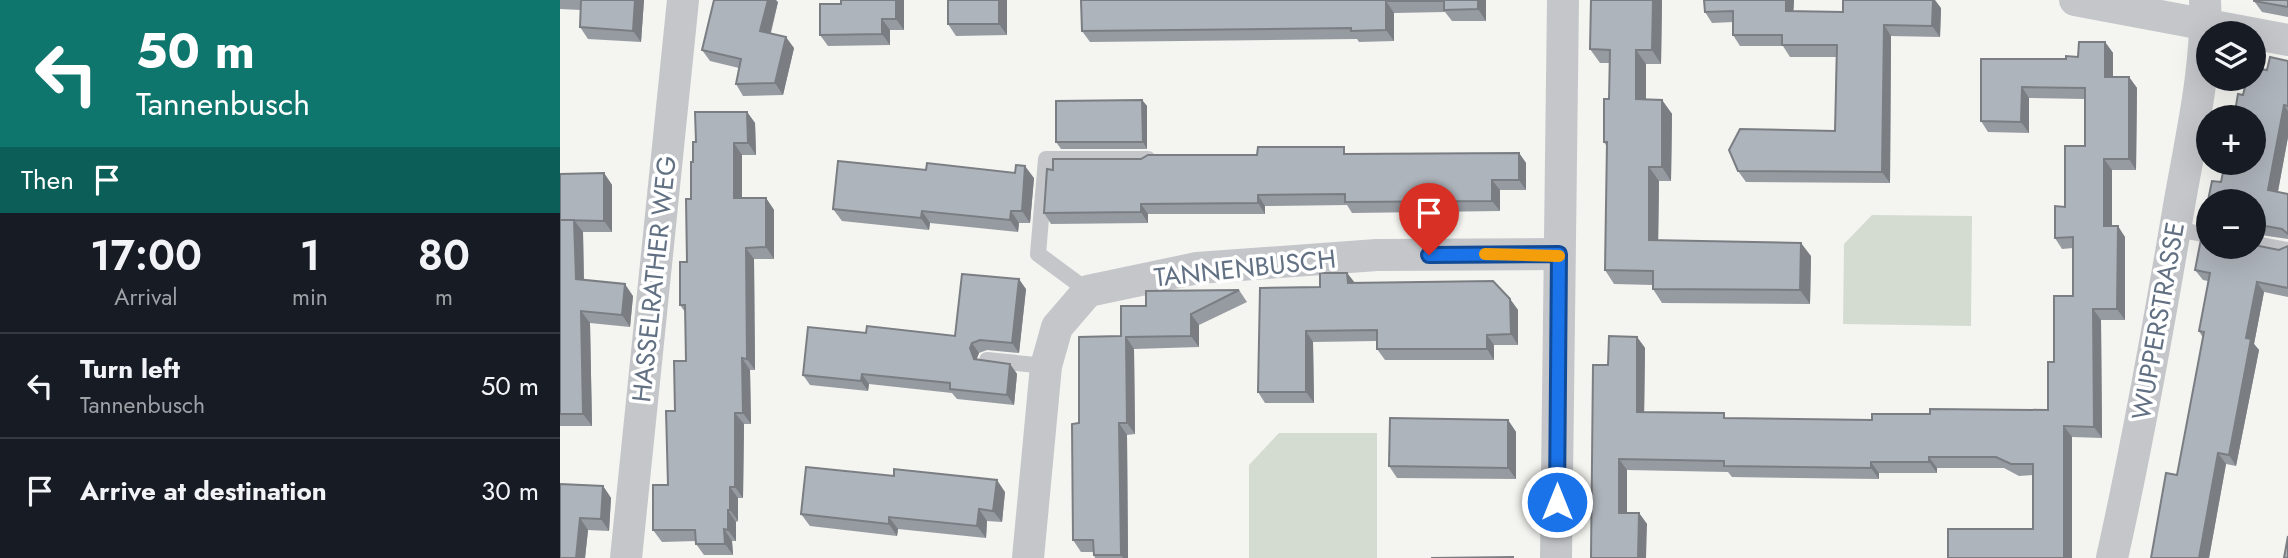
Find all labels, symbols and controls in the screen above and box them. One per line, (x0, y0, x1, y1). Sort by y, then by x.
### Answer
text: 50 m (136, 16, 255, 86)
map controls (2196, 21, 2266, 259)
button: layers (2196, 21, 2266, 91)
icon: left (21, 28, 112, 119)
text: Tannenbusch (136, 81, 310, 127)
button: + (2196, 105, 2266, 175)
street label: HASSELRATHER WEG (622, 154, 686, 404)
text: Then (21, 161, 74, 199)
icon: arrive (88, 161, 126, 199)
pin (1399, 183, 1459, 255)
button: − (2196, 189, 2266, 259)
icon: arrive (1410, 194, 1448, 232)
street label: WUPPERSTRASSE (2122, 219, 2194, 423)
text: 17:00 (90, 225, 202, 286)
text: 1 (300, 225, 320, 286)
text: 80 (418, 225, 470, 286)
street label: TANNENBUSCH (1152, 240, 1338, 296)
text: Arrival (114, 280, 178, 314)
text: min (292, 280, 328, 314)
text: m (435, 280, 453, 314)
text: Turn left (80, 350, 180, 388)
icon: left (21, 367, 59, 405)
text: 50 m (481, 367, 539, 405)
text: Tannenbusch (80, 388, 205, 422)
position arrow (1520, 465, 1594, 539)
icon: arrive (21, 472, 59, 510)
text: Arrive at destination (80, 472, 327, 510)
text: 30 m (481, 472, 539, 510)

